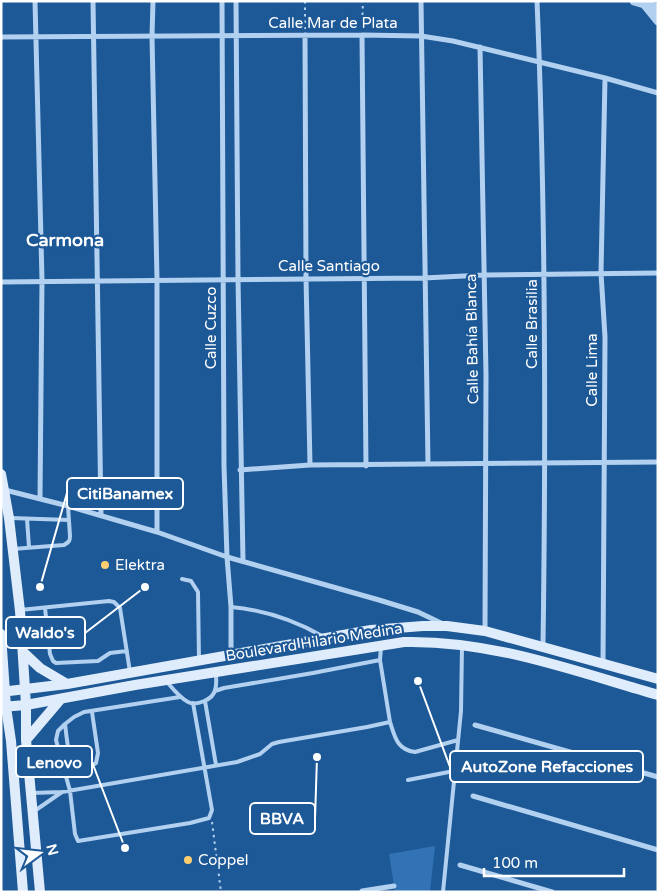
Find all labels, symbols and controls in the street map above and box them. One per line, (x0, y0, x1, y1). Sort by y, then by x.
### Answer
street label: Calle Mar de Plata (268, 14, 398, 32)
district label: Carmona (26, 229, 104, 251)
street label: Calle Santiago (278, 257, 380, 275)
street label: Calle Bahía Blanca (462, 273, 482, 405)
street label: Calle Brasilia (523, 279, 541, 369)
street label: Calle Cuzco (202, 287, 220, 369)
street label: Calle Lima (583, 333, 601, 407)
callout: CitiBanamex (67, 478, 183, 509)
text: CitiBanamex (77, 484, 173, 504)
place label: Elektra (115, 556, 165, 574)
marker: Elektra (99, 559, 111, 571)
callout: Waldo's (6, 617, 85, 648)
street label: Boulevard Hilario Medina (224, 619, 404, 665)
text: Waldo's (15, 623, 75, 643)
callout: Lenovo (16, 746, 92, 777)
callout: AutoZone Refacciones (450, 751, 643, 782)
text: Lenovo (26, 753, 82, 773)
text: AutoZone Refacciones (461, 757, 634, 777)
callout: BBVA (250, 803, 315, 834)
text: BBVA (260, 809, 304, 829)
north arrow (15, 828, 65, 878)
text: N (42, 842, 62, 857)
scale bar (484, 846, 624, 878)
place label: Coppel (198, 851, 248, 869)
marker: Coppel (182, 854, 194, 866)
text: 100 m (492, 854, 538, 872)

